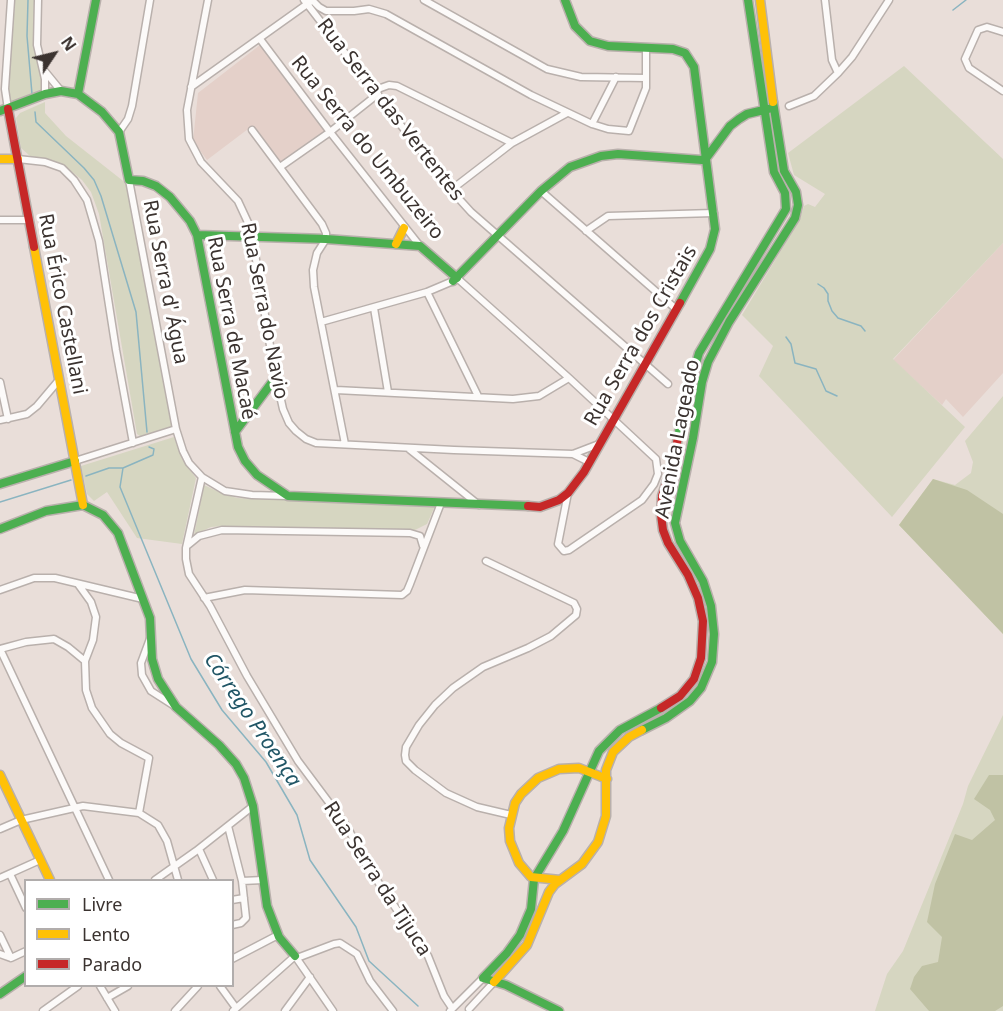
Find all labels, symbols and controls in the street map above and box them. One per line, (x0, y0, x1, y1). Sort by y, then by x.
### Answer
street label: Rua Serra das Vertentes (311, 14, 469, 206)
north arrow (24, 24, 84, 84)
text: N (56, 32, 81, 55)
street label: Rua Serra do Umbuzeiro (285, 51, 449, 245)
street label: Rua Serra d' Água (137, 198, 193, 366)
street label: Rua Érico Castellani (33, 212, 91, 396)
street label: Rua Serra do Navio (235, 221, 293, 401)
street label: Rua Serra de Macaé (201, 234, 261, 422)
street label: Rua Serra dos Cristais (580, 242, 702, 430)
street label: Avenida Lageado (651, 358, 705, 520)
water label: Córrego Proença (198, 648, 306, 792)
street label: Rua Serra da Tijuca (318, 797, 436, 961)
legend (24, 879, 234, 987)
text: Livre (82, 892, 122, 916)
text: Lento (82, 922, 130, 946)
text: Parado (82, 952, 142, 976)

